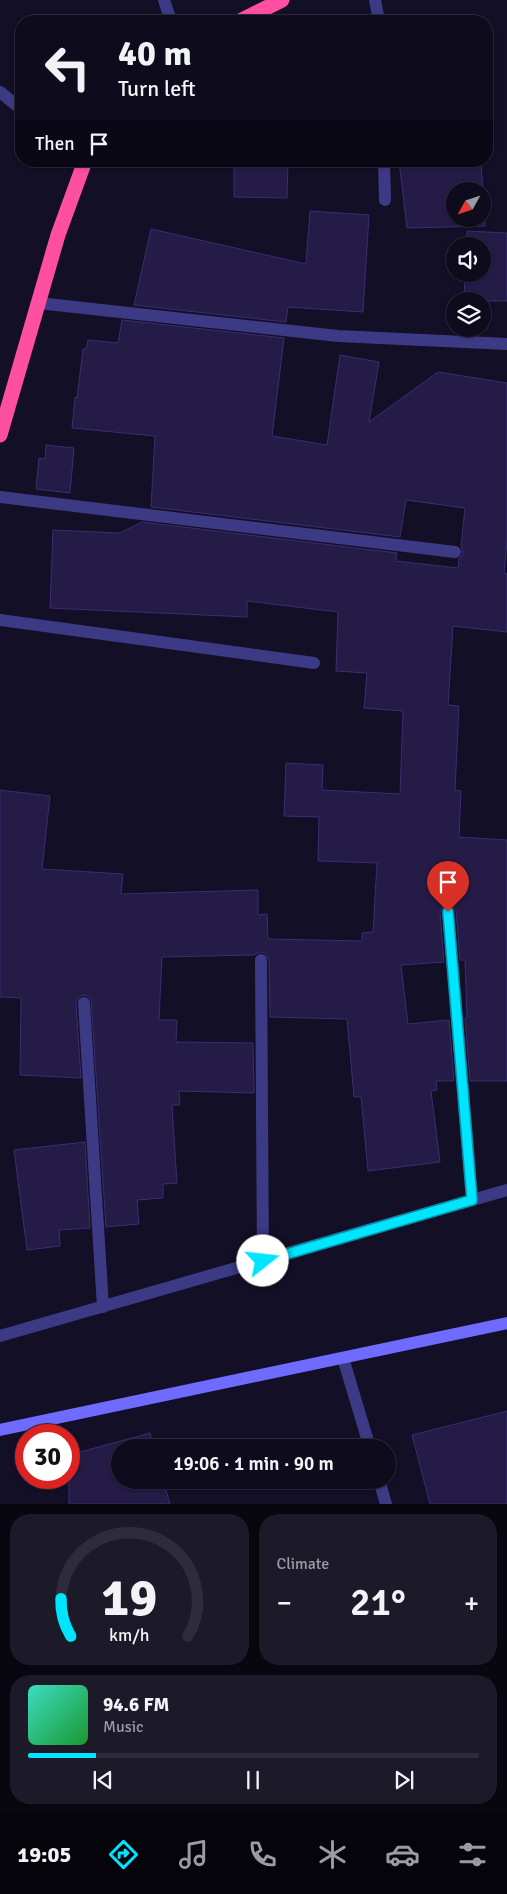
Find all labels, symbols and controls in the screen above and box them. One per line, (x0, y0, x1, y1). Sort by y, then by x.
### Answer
text: 40 m (118, 32, 192, 75)
icon: left (35, 35, 100, 100)
text: Turn left (118, 75, 196, 102)
icon: arrive (85, 130, 113, 158)
text: Then (35, 132, 75, 156)
north arrow (446, 182, 491, 228)
map controls (446, 182, 491, 337)
button: sound (446, 237, 491, 282)
button: layers (446, 292, 491, 337)
pin (427, 861, 469, 912)
icon: arrive (434, 868, 462, 896)
position arrow (236, 1234, 288, 1286)
speed limit sign: 30 (15, 1424, 80, 1489)
text: 19:06 · 1 min · 90 m (173, 1452, 334, 1476)
text: Climate (277, 1554, 329, 1574)
text: 19 (101, 1566, 157, 1630)
text: 21° (350, 1579, 406, 1626)
text: − (277, 1586, 292, 1620)
text: + (464, 1586, 479, 1620)
text: km/h (109, 1624, 149, 1646)
text: 94.6 FM (103, 1693, 169, 1717)
text: Music (103, 1717, 144, 1737)
icon: previous (89, 1766, 117, 1794)
icon: pause (239, 1766, 267, 1794)
icon: next (390, 1766, 418, 1794)
icon: directions (106, 1837, 141, 1872)
icon: music (176, 1837, 211, 1872)
icon: phone (245, 1837, 280, 1872)
icon: climate (315, 1837, 350, 1872)
icon: car (385, 1837, 420, 1872)
icon: filters (455, 1837, 490, 1872)
text: 19:05 (17, 1841, 71, 1868)

